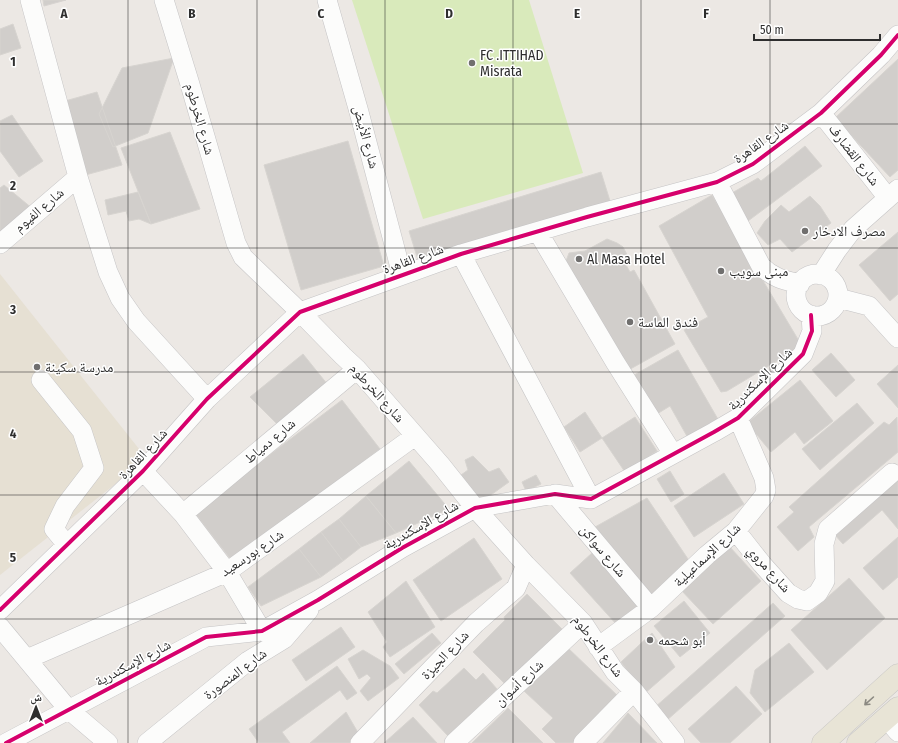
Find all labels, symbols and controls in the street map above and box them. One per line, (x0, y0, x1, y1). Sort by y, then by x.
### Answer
text: A (59, 6, 68, 21)
text: B (188, 6, 196, 21)
text: C (318, 6, 325, 21)
text: D (445, 6, 453, 21)
text: E (574, 6, 580, 21)
text: F (703, 6, 709, 21)
scale bar (754, 16, 880, 42)
text: 50 m (760, 23, 784, 37)
place label: FC .ITTIHAD Misrata (480, 47, 544, 80)
text: 1 (10, 54, 16, 69)
marker: FC .ITTIHAD Misrata (467, 58, 477, 68)
street label: شارع الخرطوم (181, 81, 218, 157)
street label: شارع الأبيض (348, 104, 383, 171)
street label: شارع القاهرة (730, 117, 793, 168)
street label: شارع القضارف (824, 121, 883, 190)
text: 2 (9, 178, 16, 193)
street label: شارع الفيوم (11, 184, 68, 237)
place label: مصرف الادخار (812, 223, 885, 240)
marker: مصرف الادخار (800, 226, 810, 236)
street label: شارع القاهرة (380, 240, 446, 279)
place label: Al Masa Hotel (587, 251, 665, 268)
marker: Al Masa Hotel (574, 254, 584, 264)
place label: مبنى سويب (729, 263, 788, 280)
marker: مبنى سويب (716, 266, 726, 276)
text: 3 (9, 302, 16, 317)
place label: فندق الماسة (638, 314, 698, 331)
marker: فندق الماسة (625, 317, 635, 327)
street label: شارع الإسكندرية (724, 344, 797, 415)
place label: مدرسة سكينة (45, 359, 113, 376)
street label: شارع الخرطوم (345, 360, 408, 427)
marker: مدرسة سكينة (32, 362, 42, 372)
street label: شارع دمياط (241, 415, 300, 468)
street label: شارع القاهرة (115, 425, 172, 484)
text: 4 (10, 426, 17, 441)
street label: شارع الإسكندرية (381, 497, 462, 554)
street label: شارع الإسماعيلية (670, 519, 745, 591)
street label: شارع سواكن (575, 521, 630, 581)
street label: شارع بورسعيد (217, 526, 287, 581)
street label: شارع مروي (742, 542, 794, 598)
text: 5 (10, 550, 16, 565)
street label: شارع الخرطوم (568, 611, 627, 681)
street label: شارع الجيزة (417, 627, 473, 684)
place label: أبو شحمه (658, 632, 706, 649)
marker: أبو شحمه (645, 635, 655, 645)
street label: شارع الإسكندرية (92, 636, 174, 691)
street label: شارع المنصورة (200, 645, 271, 704)
street label: شارع أسوان (491, 656, 548, 711)
north arrow (16, 687, 56, 727)
text: ش (30, 691, 42, 705)
one-way arrow (864, 697, 874, 706)

